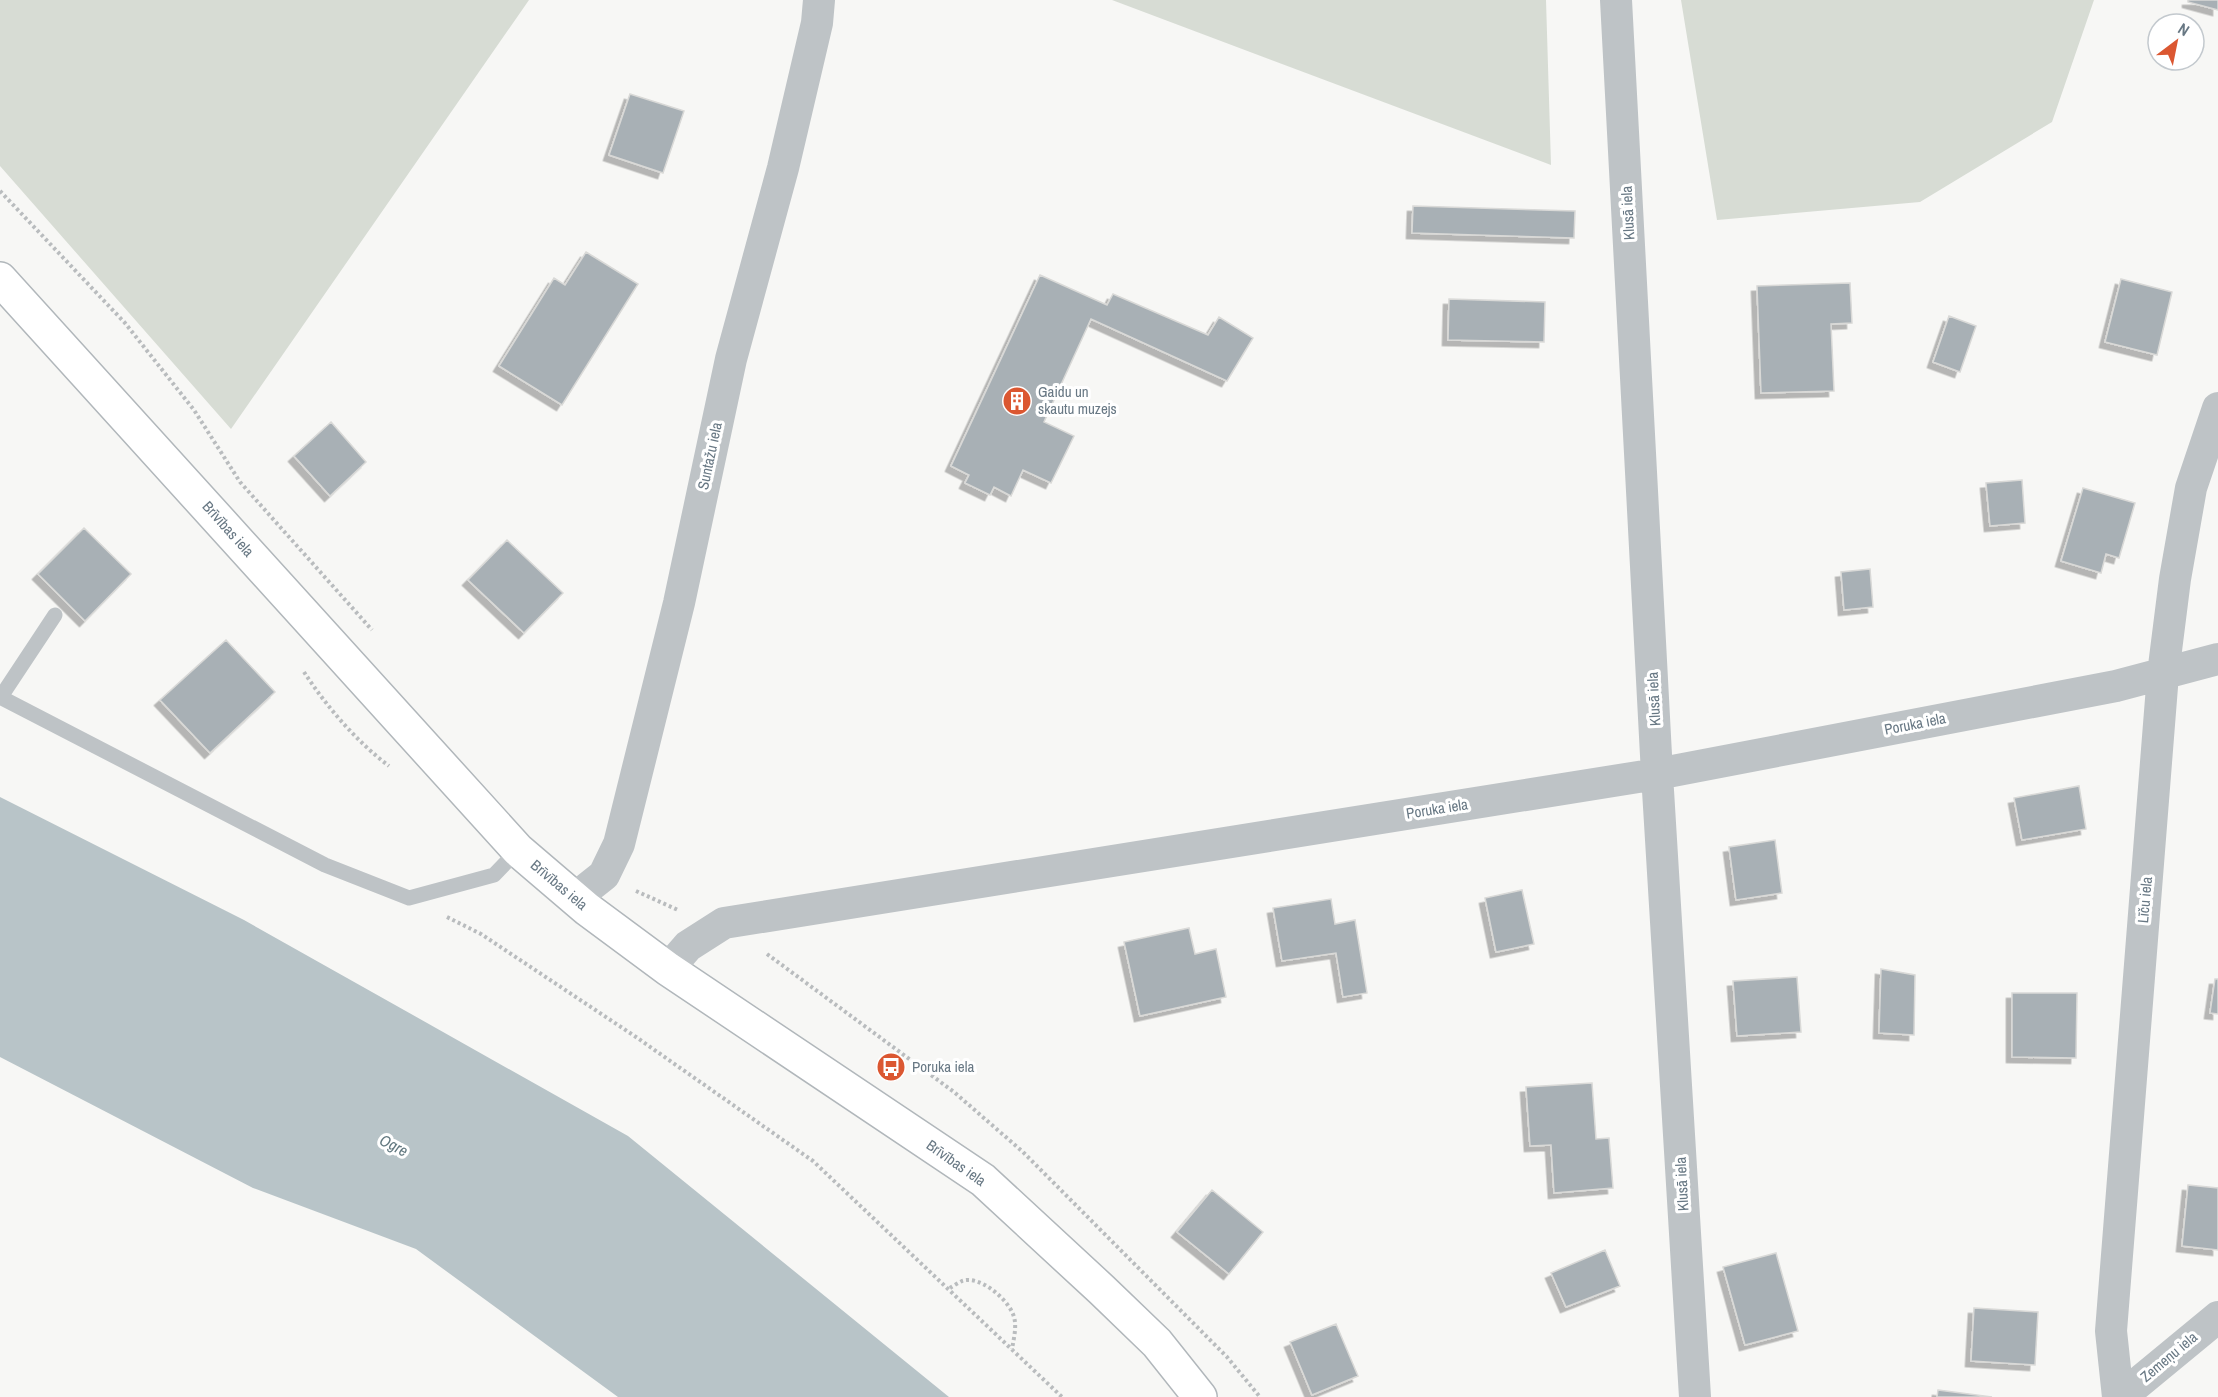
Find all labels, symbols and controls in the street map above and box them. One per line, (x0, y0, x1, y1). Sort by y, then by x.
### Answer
north arrow (2146, 12, 2206, 72)
text: N (2174, 17, 2194, 41)
street label: Klusā iela (1616, 185, 1639, 241)
place label: Gaidu un skautu muzejs (1038, 381, 1117, 419)
building icon: Gaidu un skautu muzejs (1001, 385, 1033, 417)
street label: Suntažu iela (692, 420, 727, 492)
street label: Brīvības iela (198, 496, 259, 561)
street label: Klusā iela (1642, 671, 1665, 727)
street label: Poruka iela (1882, 707, 1948, 740)
street label: Poruka iela (1405, 793, 1469, 824)
street label: Brīvības iela (526, 855, 592, 915)
street label: Līču iela (2132, 876, 2157, 924)
bus stop icon: Poruka iela (875, 1051, 907, 1083)
place label: Poruka iela (912, 1056, 974, 1077)
water label: Ogre (376, 1129, 412, 1161)
street label: Brīvības iela (922, 1134, 990, 1191)
street label: Klusā iela (1670, 1156, 1693, 1212)
street label: Zemeņu iela (2136, 1326, 2202, 1387)

